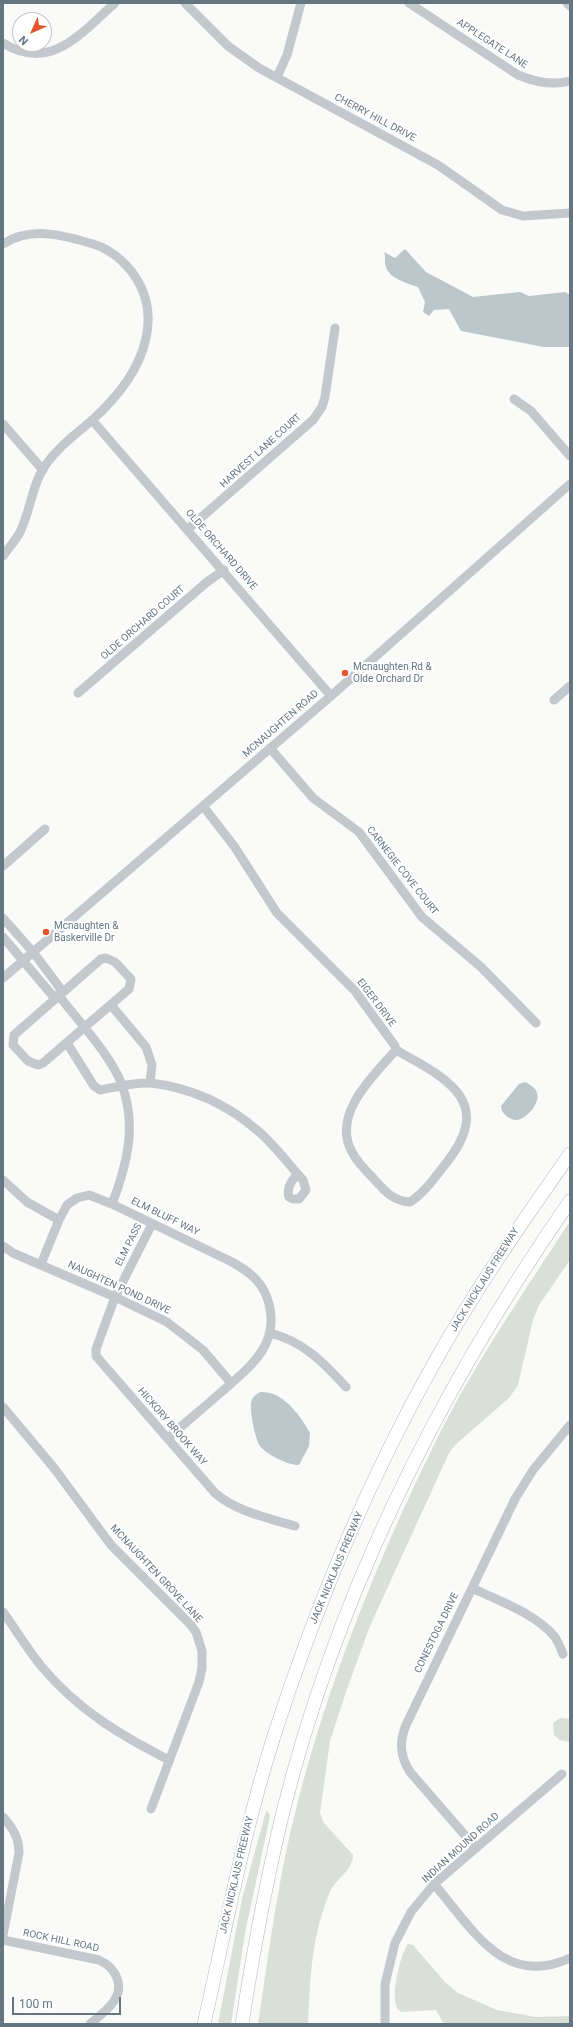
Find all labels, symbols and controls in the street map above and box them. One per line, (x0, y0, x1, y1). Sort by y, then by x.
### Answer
north arrow (12, 12, 52, 52)
street label: APPLEGATE LANE (454, 17, 530, 71)
text: N (17, 33, 31, 47)
street label: CHERRY HILL DRIVE (332, 91, 418, 145)
street label: HARVEST LANE COURT (218, 411, 304, 491)
street label: OLDE ORCHARD DRIVE (183, 507, 259, 593)
street label: OLDE ORCHARD COURT (99, 583, 187, 663)
place label: Mcnaughten Rd & Olde Orchard Dr (353, 661, 432, 684)
marker: Mcnaughten Rd & Olde Orchard Dr (340, 668, 350, 678)
street label: MCNAUGHTEN ROAD (241, 688, 321, 760)
street label: CARNEGIE COVE COURT (364, 824, 440, 918)
place label: Mcnaughten & Baskerville Dr (54, 920, 118, 944)
marker: Mcnaughten & Baskerville Dr (41, 927, 51, 937)
street label: EIGER DRIVE (354, 977, 398, 1029)
street label: ELM BLUFF WAY (129, 1195, 201, 1239)
street label: ELM PASS (113, 1222, 145, 1268)
street label: JACK NICKLAUS FREEWAY (448, 1226, 522, 1334)
street label: NAUGHTEN POND DRIVE (66, 1259, 172, 1317)
street label: HICKORY BROOK WAY (135, 1386, 209, 1468)
street label: JACK NICKLAUS FREEWAY (308, 1510, 366, 1626)
street label: MCNAUGHTEN GROVE LANE (107, 1523, 205, 1625)
street label: CONESTOGA DRIVE (412, 1591, 462, 1675)
street label: INDIAN MOUND ROAD (420, 1810, 502, 1886)
street label: JACK NICKLAUS FREEWAY (218, 1815, 256, 1935)
street label: ROCK HILL ROAD (22, 1927, 100, 1955)
scale bar (14, 1989, 123, 2015)
text: 100 m (19, 1997, 53, 2011)

